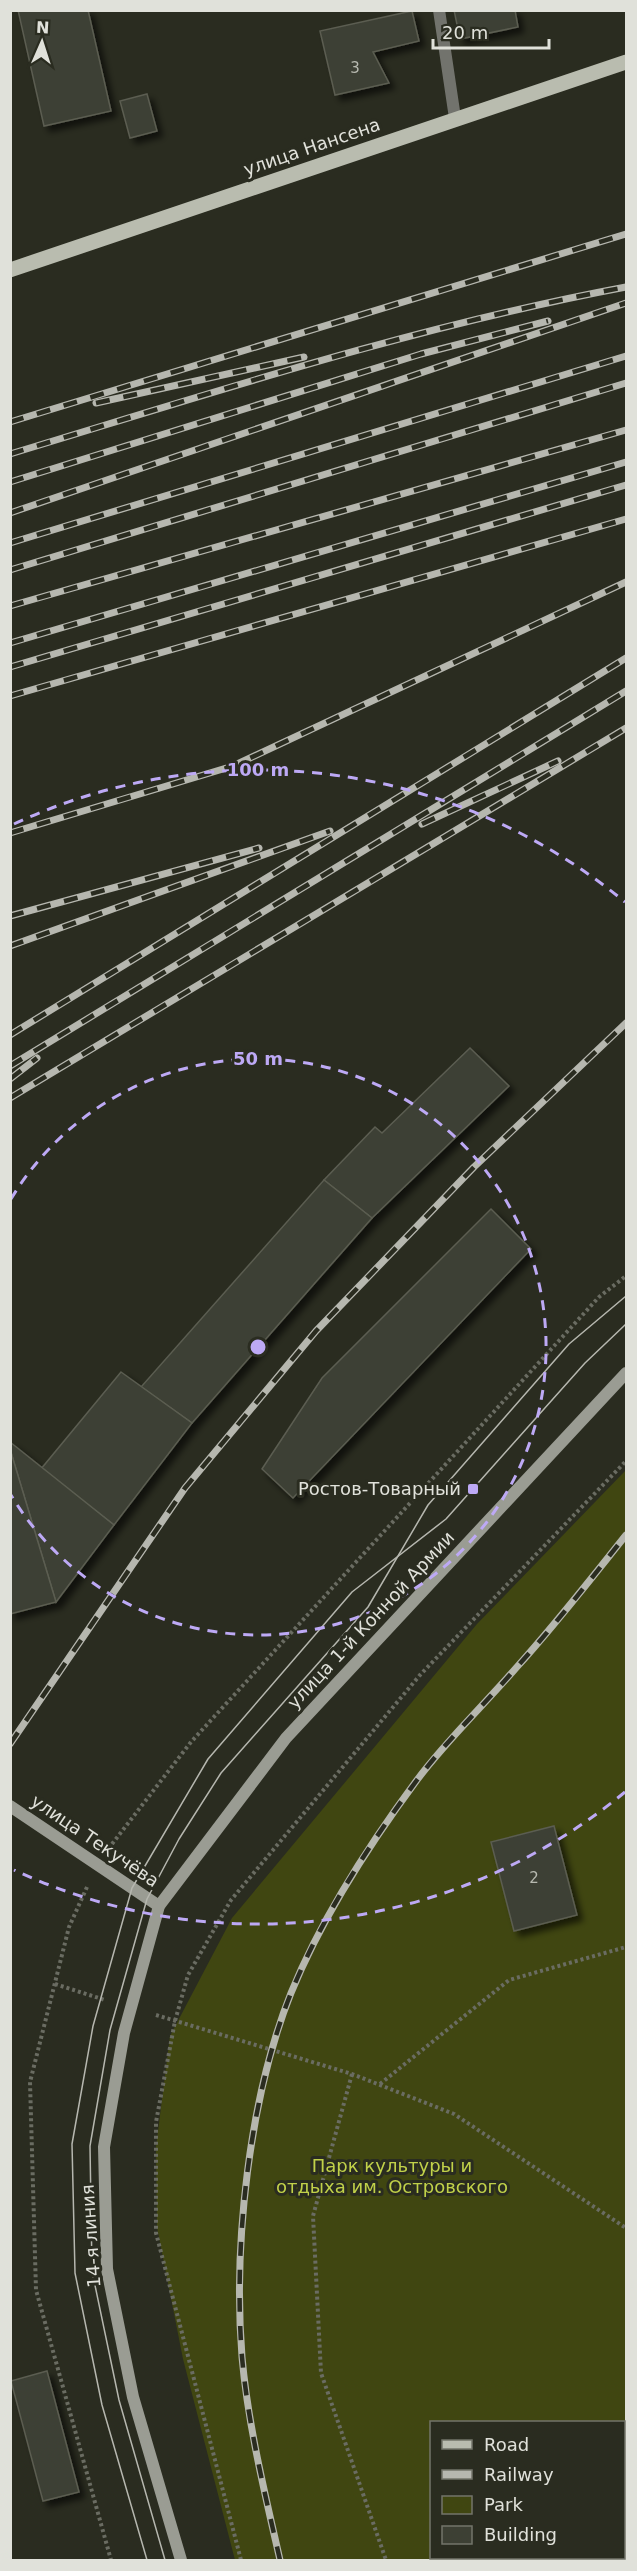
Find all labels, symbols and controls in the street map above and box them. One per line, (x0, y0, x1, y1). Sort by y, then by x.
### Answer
north arrow (12, 12, 72, 72)
scale bar (433, 12, 548, 50)
text: N (36, 18, 50, 37)
text: 20 m (442, 22, 488, 43)
house number: 3 (350, 59, 360, 77)
street label: улица Нансена (241, 113, 383, 180)
text: 100 m (227, 759, 289, 780)
text: 50 m (233, 1048, 283, 1069)
centre of rings (248, 1337, 268, 1357)
place label: Ростов-Товарный (298, 1478, 461, 1499)
marker: Ростов-Товарный (466, 1482, 480, 1496)
street label: улица 1-й Конной Армии (283, 1527, 458, 1713)
street label: улица Текучёва (27, 1790, 163, 1891)
house number: 2 (529, 1869, 539, 1887)
park label: Парк культуры и отдыха им. Островского (276, 2155, 508, 2197)
street label: 14-я линия (76, 2184, 105, 2288)
legend (430, 2421, 625, 2559)
text: Road (484, 2434, 529, 2455)
text: Railway (484, 2464, 554, 2485)
text: Park (484, 2494, 523, 2515)
text: Building (484, 2524, 557, 2545)

